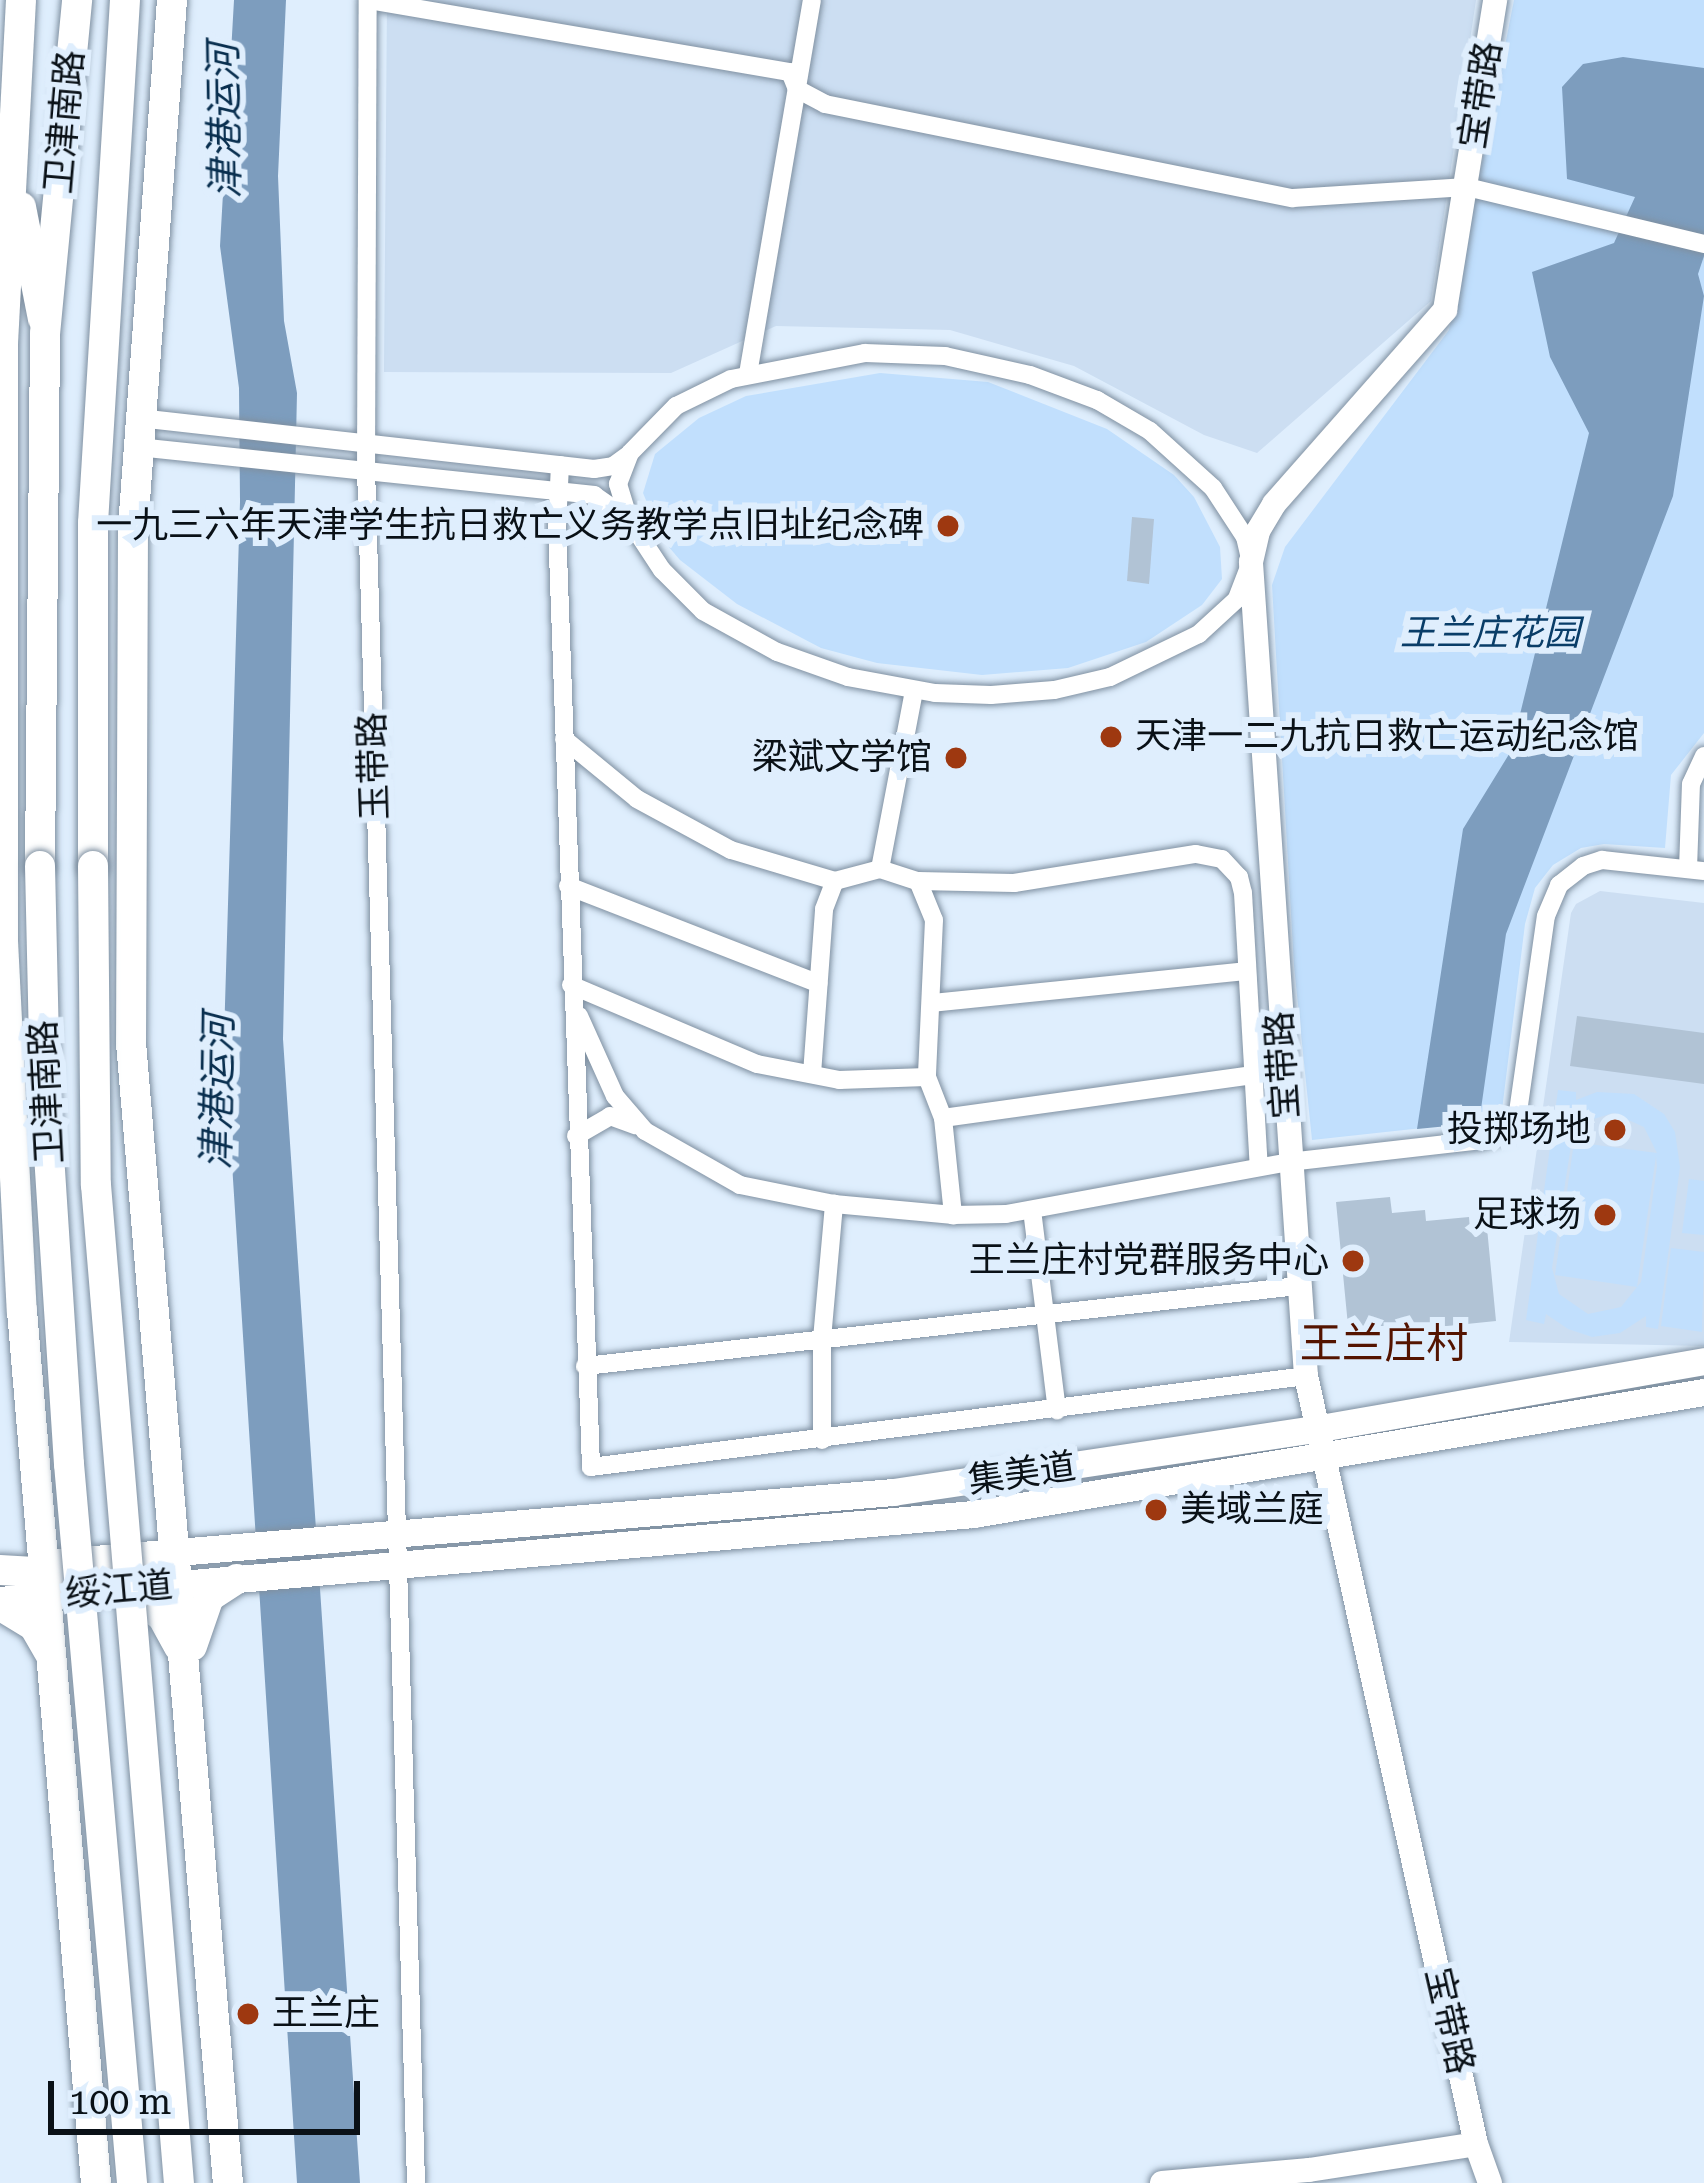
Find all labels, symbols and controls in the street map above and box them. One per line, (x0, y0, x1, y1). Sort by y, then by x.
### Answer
street label: 宝带路 (1451, 38, 1511, 152)
water label: 津港运河 (200, 43, 250, 199)
street label: 卫津南路 (37, 48, 93, 196)
place label: 一九三六年天津学生抗日救亡义务教学点旧址纪念碑 (96, 504, 924, 548)
marker: 一九三六年天津学生抗日救亡义务教学点旧址纪念碑 (935, 513, 961, 539)
park label: 王兰庄花园 (1400, 612, 1580, 656)
street label: 玉带路 (351, 711, 397, 821)
place label: 天津一二九抗日救亡运动纪念馆 (1135, 715, 1639, 759)
marker: 天津一二九抗日救亡运动纪念馆 (1098, 724, 1124, 750)
place label: 梁斌文学馆 (752, 736, 932, 780)
marker: 梁斌文学馆 (943, 745, 969, 771)
street label: 宝带路 (1258, 1010, 1308, 1120)
water label: 津港运河 (193, 1014, 243, 1170)
street label: 卫津南路 (22, 1019, 72, 1165)
place label: 投掷场地 (1447, 1108, 1591, 1152)
marker: 投掷场地 (1602, 1117, 1628, 1143)
place label: 足球场 (1473, 1193, 1581, 1237)
marker: 足球场 (1592, 1202, 1618, 1228)
place label: 王兰庄村党群服务中心 (969, 1239, 1329, 1283)
marker: 王兰庄村党群服务中心 (1340, 1248, 1366, 1274)
district label: 王兰庄村 (1300, 1319, 1468, 1369)
street label: 集美道 (966, 1445, 1078, 1503)
place label: 美域兰庭 (1180, 1488, 1324, 1532)
marker: 美域兰庭 (1143, 1497, 1169, 1523)
street label: 绥江道 (63, 1564, 175, 1616)
street label: 宝带路 (1416, 1964, 1482, 2078)
place label: 王兰庄 (272, 1992, 380, 2036)
marker: 王兰庄 (235, 2001, 261, 2027)
scale bar (54, 2057, 366, 2131)
text: 100 m (69, 2081, 171, 2123)

